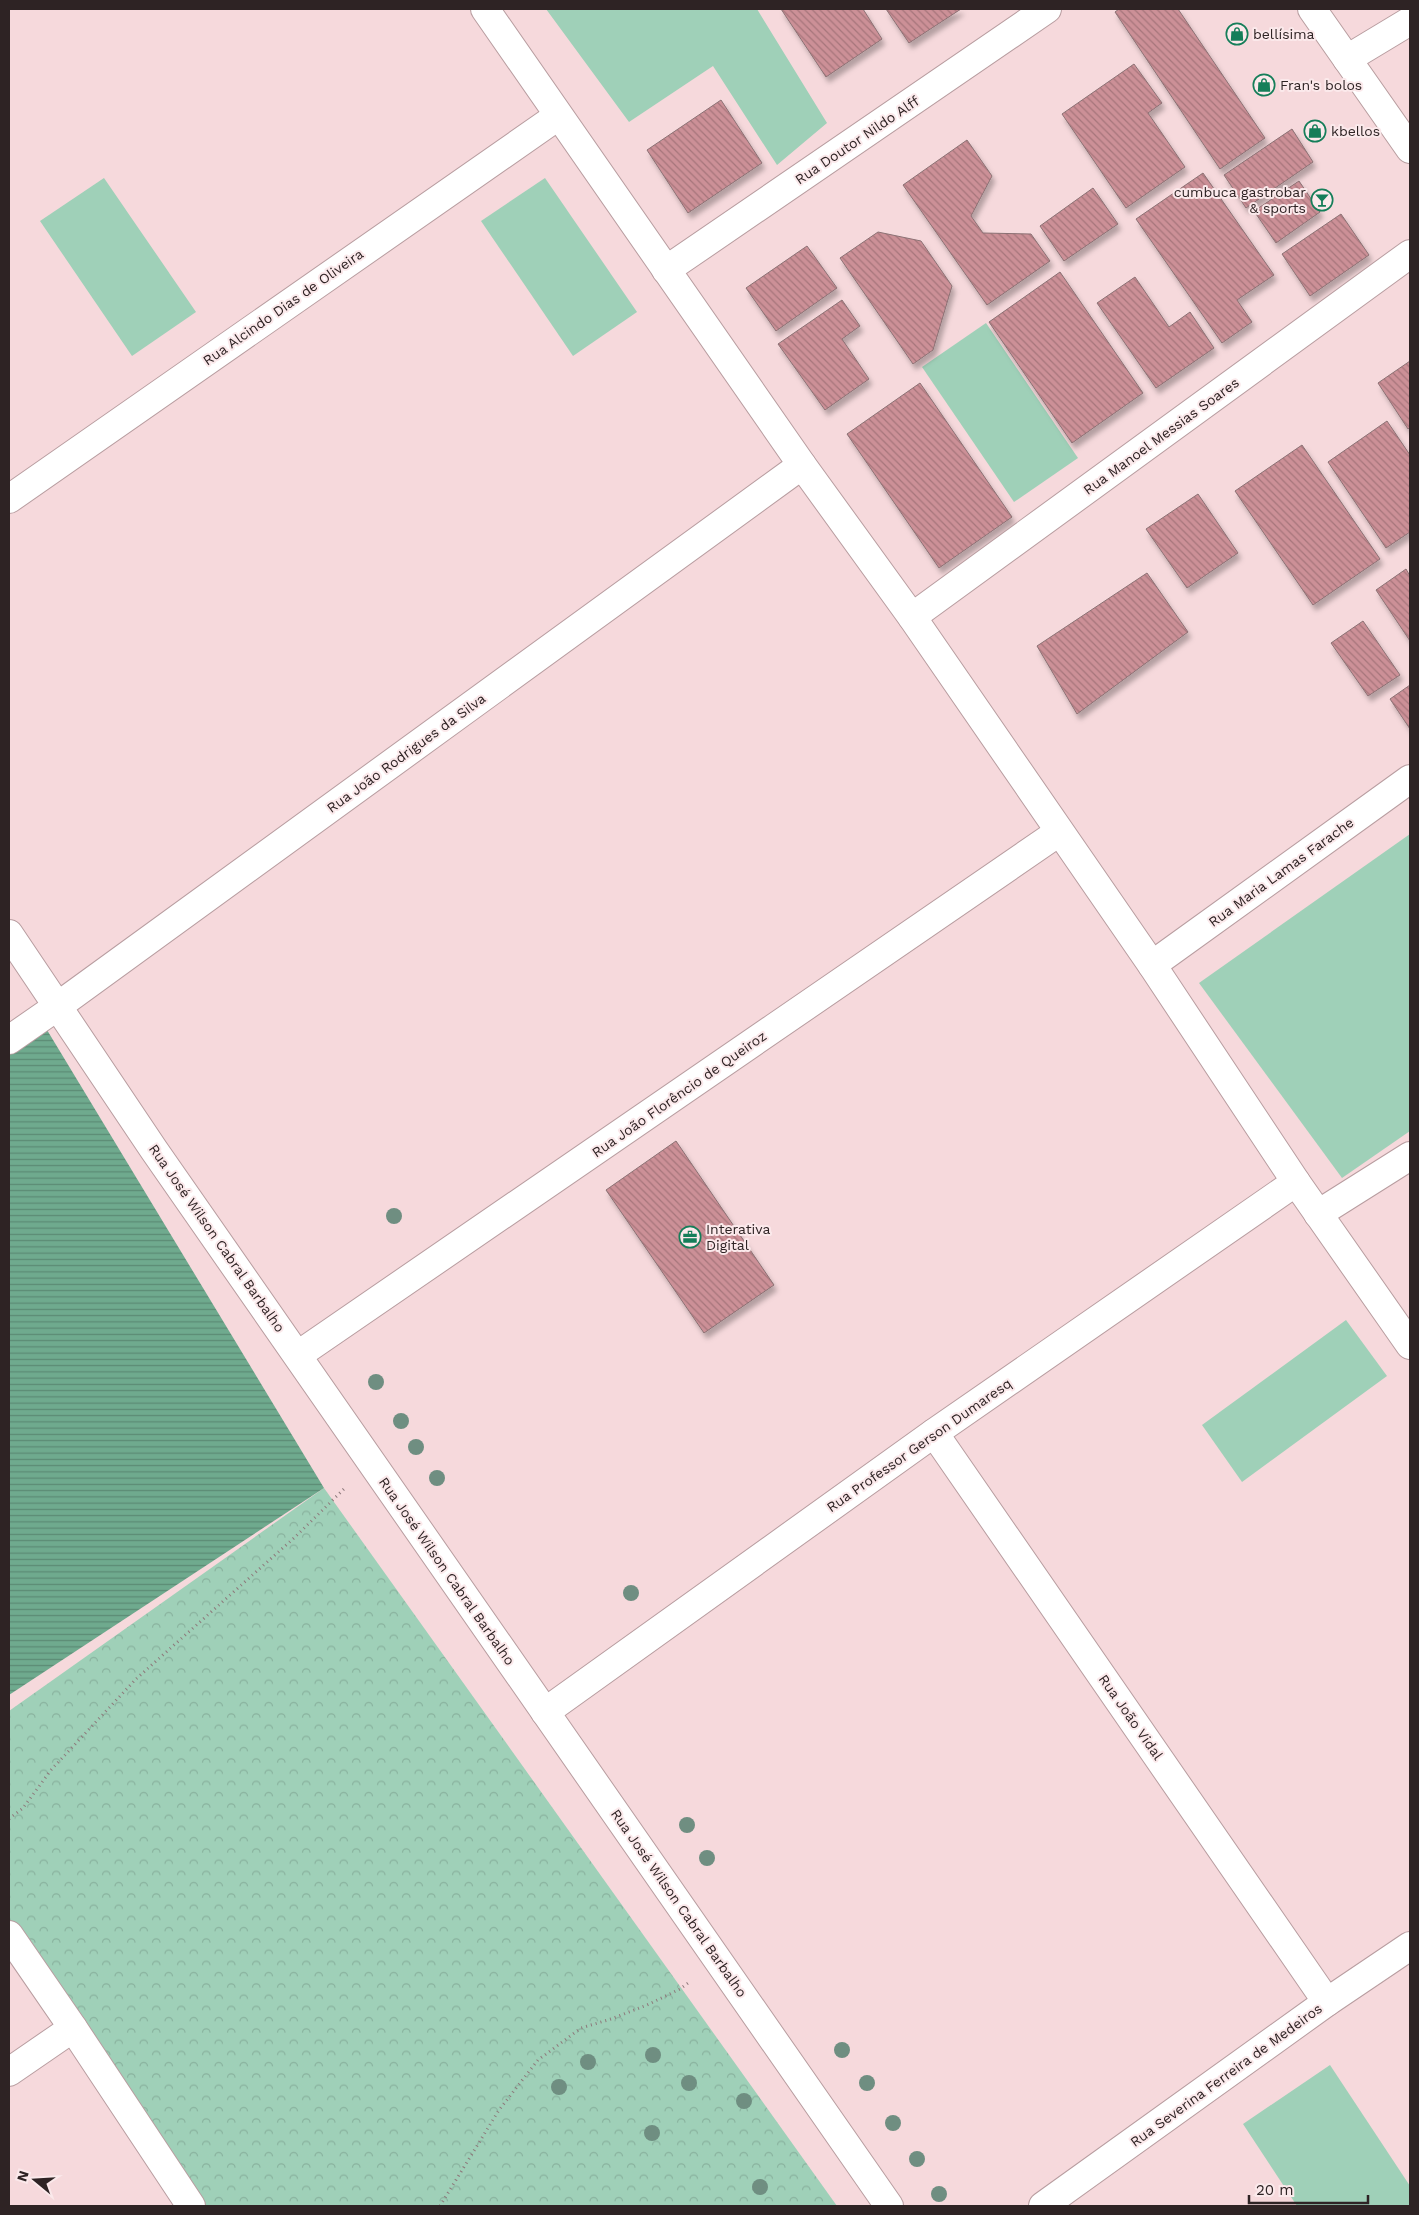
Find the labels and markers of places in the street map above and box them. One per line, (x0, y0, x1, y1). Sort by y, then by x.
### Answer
shop icon: bellísima (1225, 22, 1249, 46)
place label: bellísima (1253, 26, 1315, 42)
shop icon: Fran's bolos (1252, 73, 1276, 97)
place label: Fran's bolos (1280, 77, 1362, 93)
shop icon: kbellos (1303, 119, 1327, 143)
place label: kbellos (1331, 123, 1380, 139)
place label: cumbuca gastrobar & sports (1174, 184, 1306, 216)
bar icon: cumbuca gastrobar & sports (1310, 188, 1334, 212)
place label: Interativa Digital (706, 1221, 770, 1253)
office icon: Interativa Digital (678, 1225, 702, 1249)

